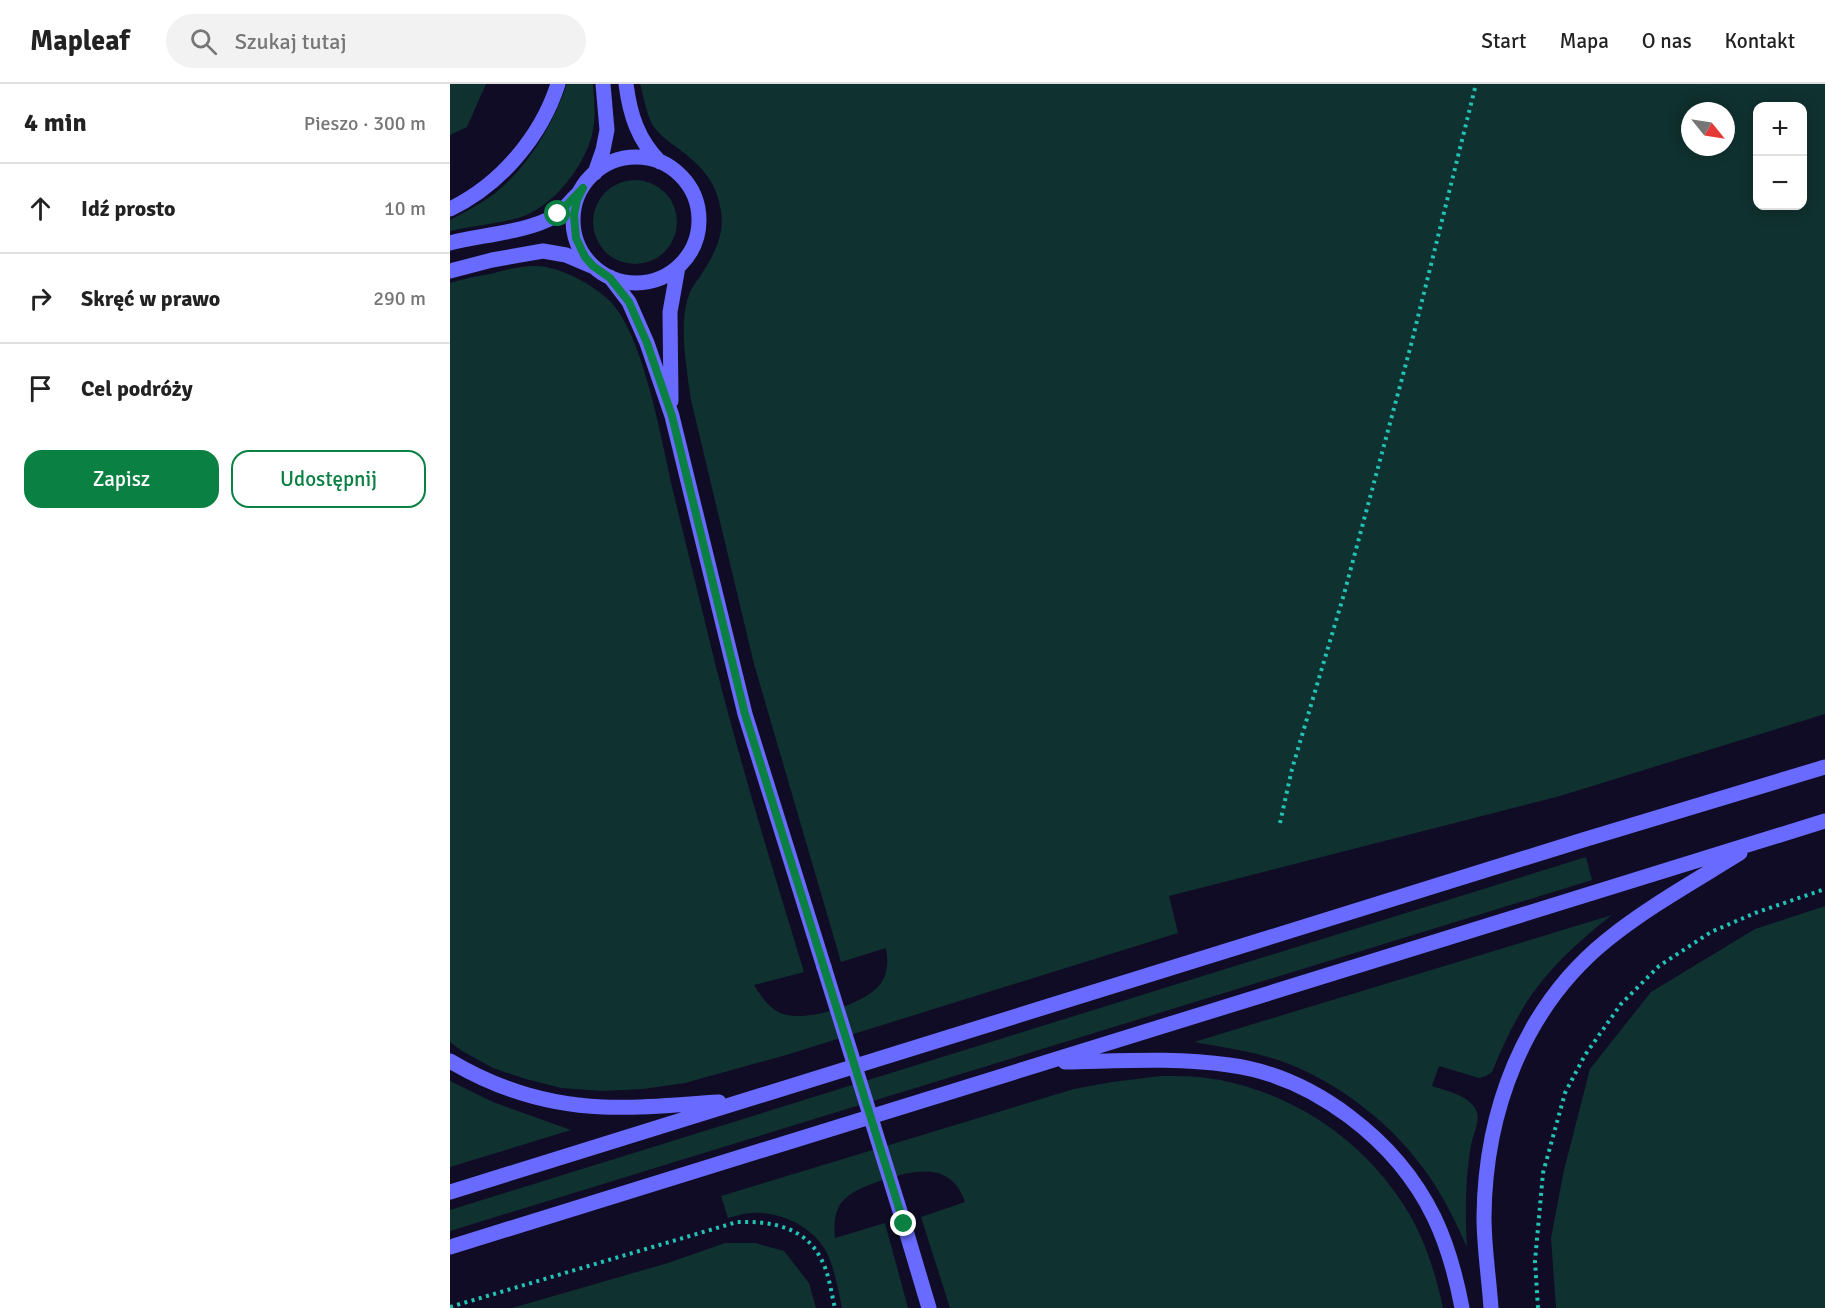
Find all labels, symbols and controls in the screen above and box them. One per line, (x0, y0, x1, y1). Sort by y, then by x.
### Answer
search box (166, 14, 586, 68)
text: Mapleaf (30, 24, 130, 58)
icon: search (187, 25, 220, 58)
text: Szukaj tutaj (235, 28, 347, 55)
text: Start (1481, 28, 1526, 54)
text: Mapa (1559, 28, 1609, 54)
text: O nas (1642, 28, 1692, 54)
text: Kontakt (1725, 28, 1795, 54)
north arrow (1681, 102, 1735, 156)
map controls (1753, 102, 1807, 210)
button: + (1753, 102, 1807, 156)
text: 4 min (24, 107, 87, 139)
text: Pieszo · 300 m (304, 111, 426, 136)
button: − (1753, 156, 1807, 210)
icon: ahead (24, 192, 57, 225)
text: Idź prosto (81, 195, 176, 222)
text: 10 m (384, 196, 426, 221)
route start (544, 200, 570, 226)
icon: right (24, 282, 57, 315)
text: Skręć w prawo (81, 285, 220, 312)
text: 290 m (373, 286, 426, 311)
icon: arrive (24, 372, 57, 405)
text: Cel podróży (81, 375, 193, 402)
button: Zapisz (24, 450, 219, 508)
button: Udostępnij (231, 450, 426, 508)
route end (890, 1210, 916, 1236)

